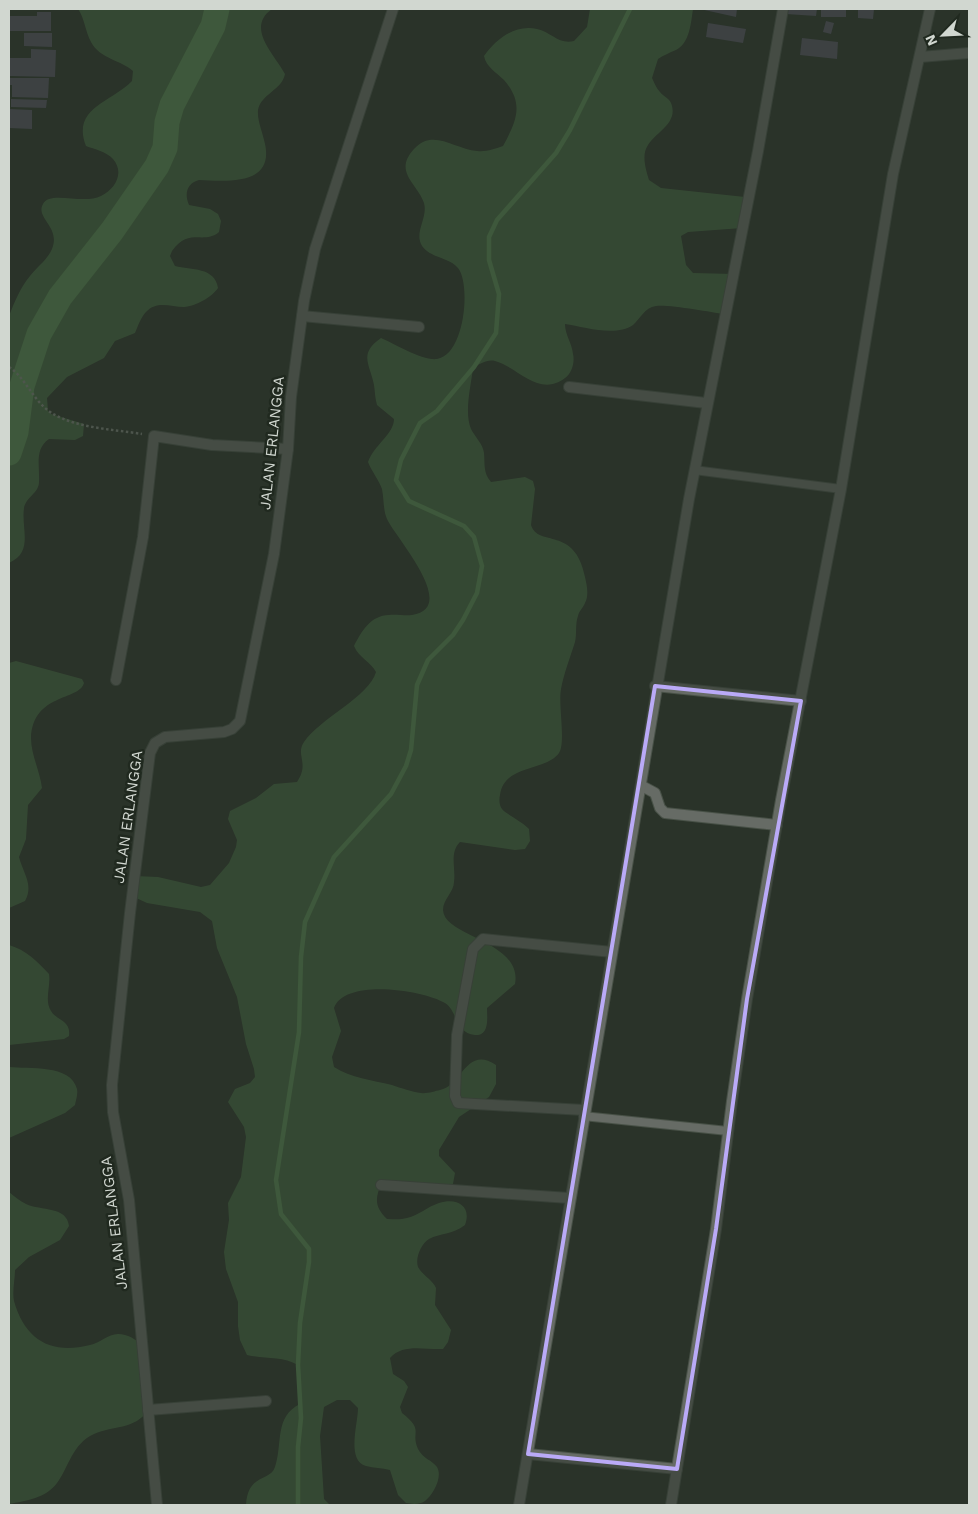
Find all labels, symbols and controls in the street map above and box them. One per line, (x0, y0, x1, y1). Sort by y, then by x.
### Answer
north arrow (918, 10, 968, 60)
text: N (922, 32, 941, 48)
street label: JALAN ERLANGGA (256, 375, 288, 511)
street label: JALAN ERLANGGA (110, 749, 146, 885)
street label: JALAN ERLANGGA (97, 1155, 131, 1291)

